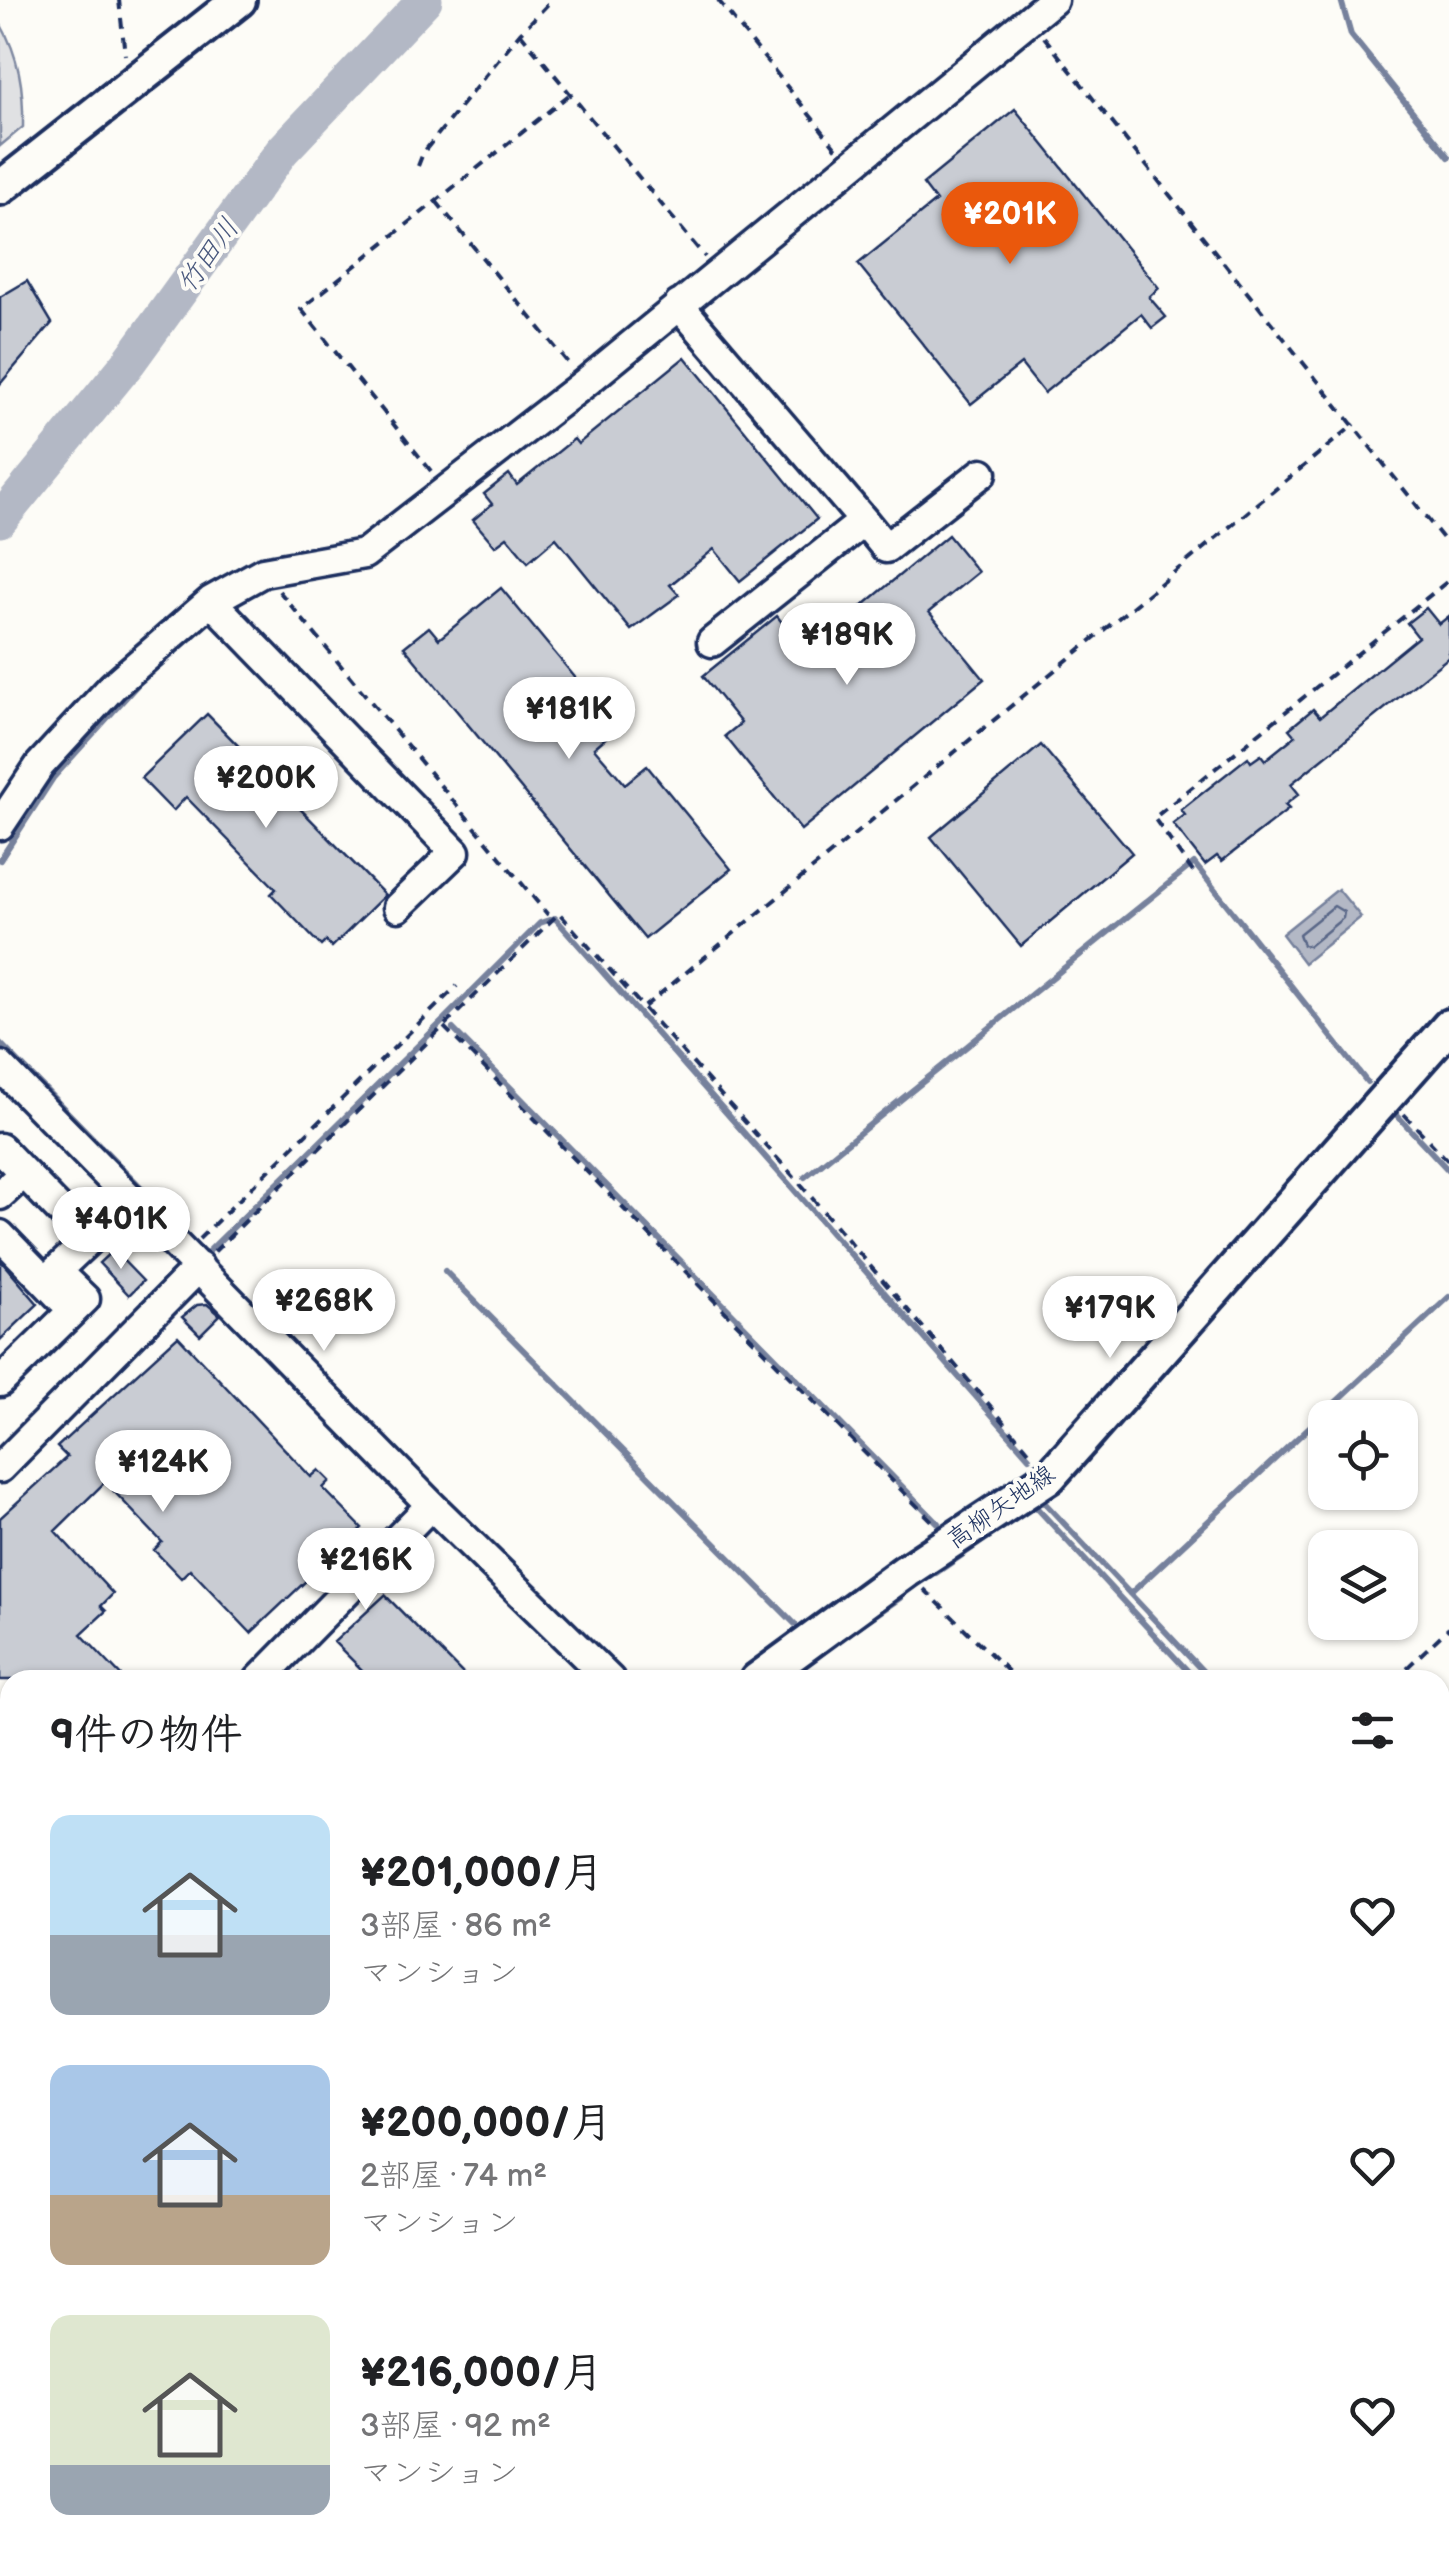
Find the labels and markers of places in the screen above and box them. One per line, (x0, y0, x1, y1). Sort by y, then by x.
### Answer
pin: ¥201K (940, 182, 1080, 267)
pin: ¥189K (777, 603, 917, 688)
pin: ¥181K (499, 677, 639, 762)
pin: ¥200K (196, 746, 336, 831)
pin: ¥401K (51, 1187, 191, 1272)
pin: ¥268K (254, 1269, 394, 1354)
pin: ¥179K (1040, 1276, 1180, 1361)
pin: ¥124K (93, 1430, 233, 1515)
pin: ¥216K (296, 1528, 436, 1613)

